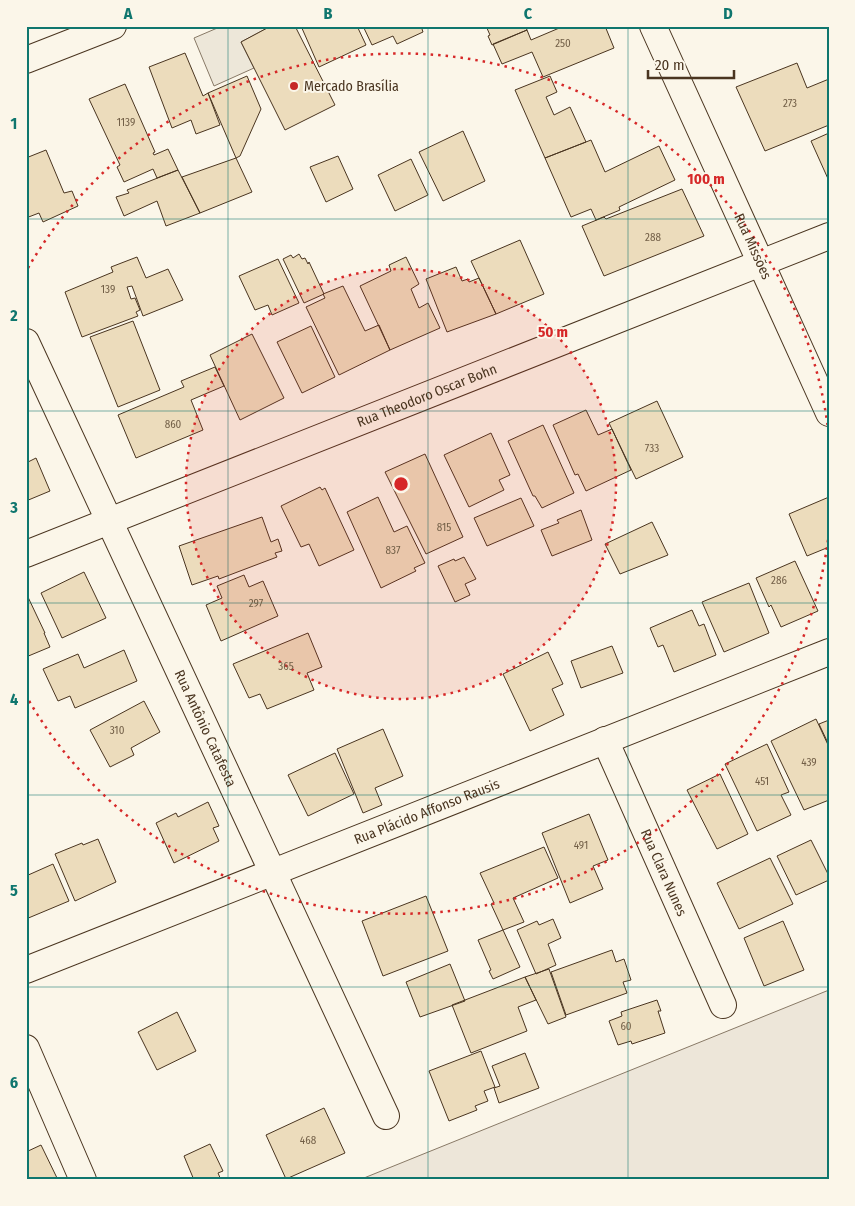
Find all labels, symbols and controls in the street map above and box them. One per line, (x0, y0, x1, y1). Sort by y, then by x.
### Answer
text: A (123, 4, 133, 23)
text: B (324, 4, 333, 23)
text: C (524, 4, 533, 23)
text: D (723, 4, 733, 23)
house number: 250 (555, 37, 571, 50)
scale bar (648, 48, 734, 80)
text: 20 m (655, 56, 685, 74)
place label: Mercado Brasília (304, 78, 399, 95)
marker: Mercado Brasília (288, 80, 300, 92)
house number: 273 (783, 97, 797, 110)
text: 1 (11, 114, 17, 133)
house number: 1139 (117, 116, 135, 129)
text: 100 m (687, 170, 725, 188)
street label: Rua Missões (731, 211, 776, 282)
house number: 288 (645, 231, 661, 244)
house number: 139 (101, 283, 115, 296)
text: 2 (9, 306, 18, 325)
text: 50 m (538, 323, 568, 341)
street label: Rua Theodoro Oscar Bohn (354, 360, 499, 431)
house number: 860 (165, 418, 182, 431)
house number: 733 (645, 442, 659, 455)
centre of rings (392, 475, 410, 493)
text: 3 (9, 498, 18, 517)
house number: 815 (437, 521, 451, 534)
house number: 837 (386, 544, 401, 557)
house number: 286 (771, 574, 787, 587)
house number: 297 (249, 597, 264, 610)
house number: 365 (278, 660, 294, 673)
street label: Rua Antônio Catafesta (171, 667, 240, 789)
text: 4 (10, 690, 18, 709)
house number: 310 (110, 724, 125, 737)
house number: 439 (801, 756, 817, 769)
street label: Rua Plácido Affonso Rausis (352, 775, 502, 848)
house number: 451 (755, 775, 769, 788)
street label: Rua Clara Nunes (637, 826, 691, 919)
house number: 491 (574, 839, 588, 852)
text: 5 (10, 881, 18, 900)
house number: 60 (620, 1020, 632, 1033)
text: 6 (10, 1073, 18, 1092)
house number: 468 (300, 1134, 317, 1147)

